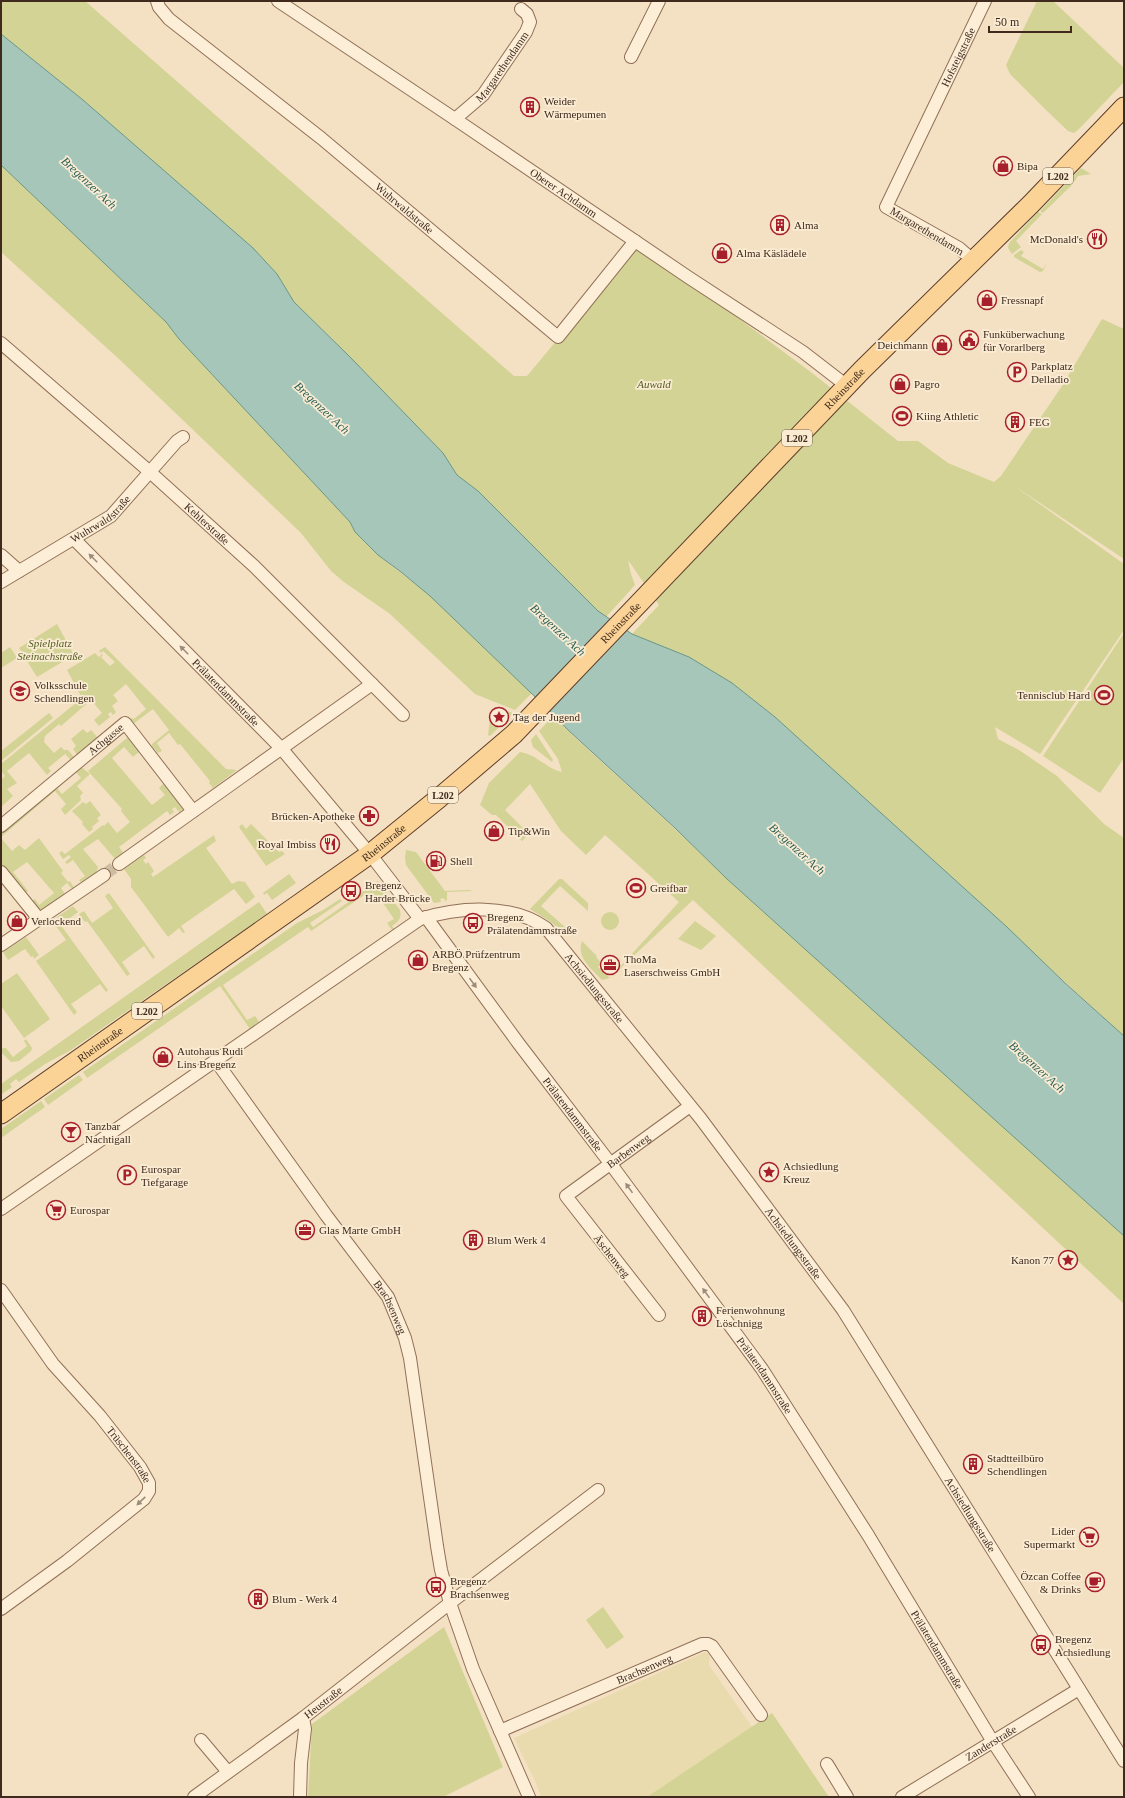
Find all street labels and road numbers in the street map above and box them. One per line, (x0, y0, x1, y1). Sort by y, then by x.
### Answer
street label: Hofsteigstraße (939, 25, 977, 89)
street label: Margarethendamm (473, 29, 531, 105)
street label: Oberer Achdamm (528, 166, 600, 220)
road number: L202 (1043, 168, 1073, 184)
street label: Wuhrwaldstraße (373, 180, 436, 236)
street label: Margarethendamm (888, 204, 966, 258)
street label: Rheinstraße (822, 365, 867, 412)
road number: L202 (782, 430, 812, 446)
street label: Wuhrwaldstraße (68, 493, 133, 545)
street label: Kehlerstraße (182, 500, 232, 547)
street label: Rheinstraße (598, 599, 643, 646)
street label: Prälatendammstraße (190, 656, 262, 729)
street label: Achgasse (86, 721, 126, 757)
road number: L202 (428, 787, 458, 803)
street label: Rheinstraße (359, 822, 408, 864)
street label: Achsiedlungsstraße (563, 950, 626, 1025)
road number: L202 (132, 1003, 162, 1019)
street label: Rheinstraße (75, 1024, 125, 1064)
street label: Prälatendammstraße (541, 1075, 605, 1154)
street label: Barbenweg (604, 1131, 653, 1170)
street label: Achsiedlungsstraße (763, 1205, 824, 1282)
street label: Äschenweg (591, 1232, 633, 1280)
street label: Brachsenweg (371, 1278, 409, 1336)
street label: Prälatendammstraße (735, 1335, 795, 1416)
street label: Trüschenstraße (105, 1424, 154, 1485)
street label: Achsiedlungsstraße (943, 1475, 998, 1554)
street label: Prälatendammstraße (909, 1608, 966, 1691)
street label: Brachsenweg (615, 1651, 674, 1686)
street label: Heustraße (302, 1684, 344, 1721)
street label: Zanderstraße (963, 1723, 1019, 1763)

